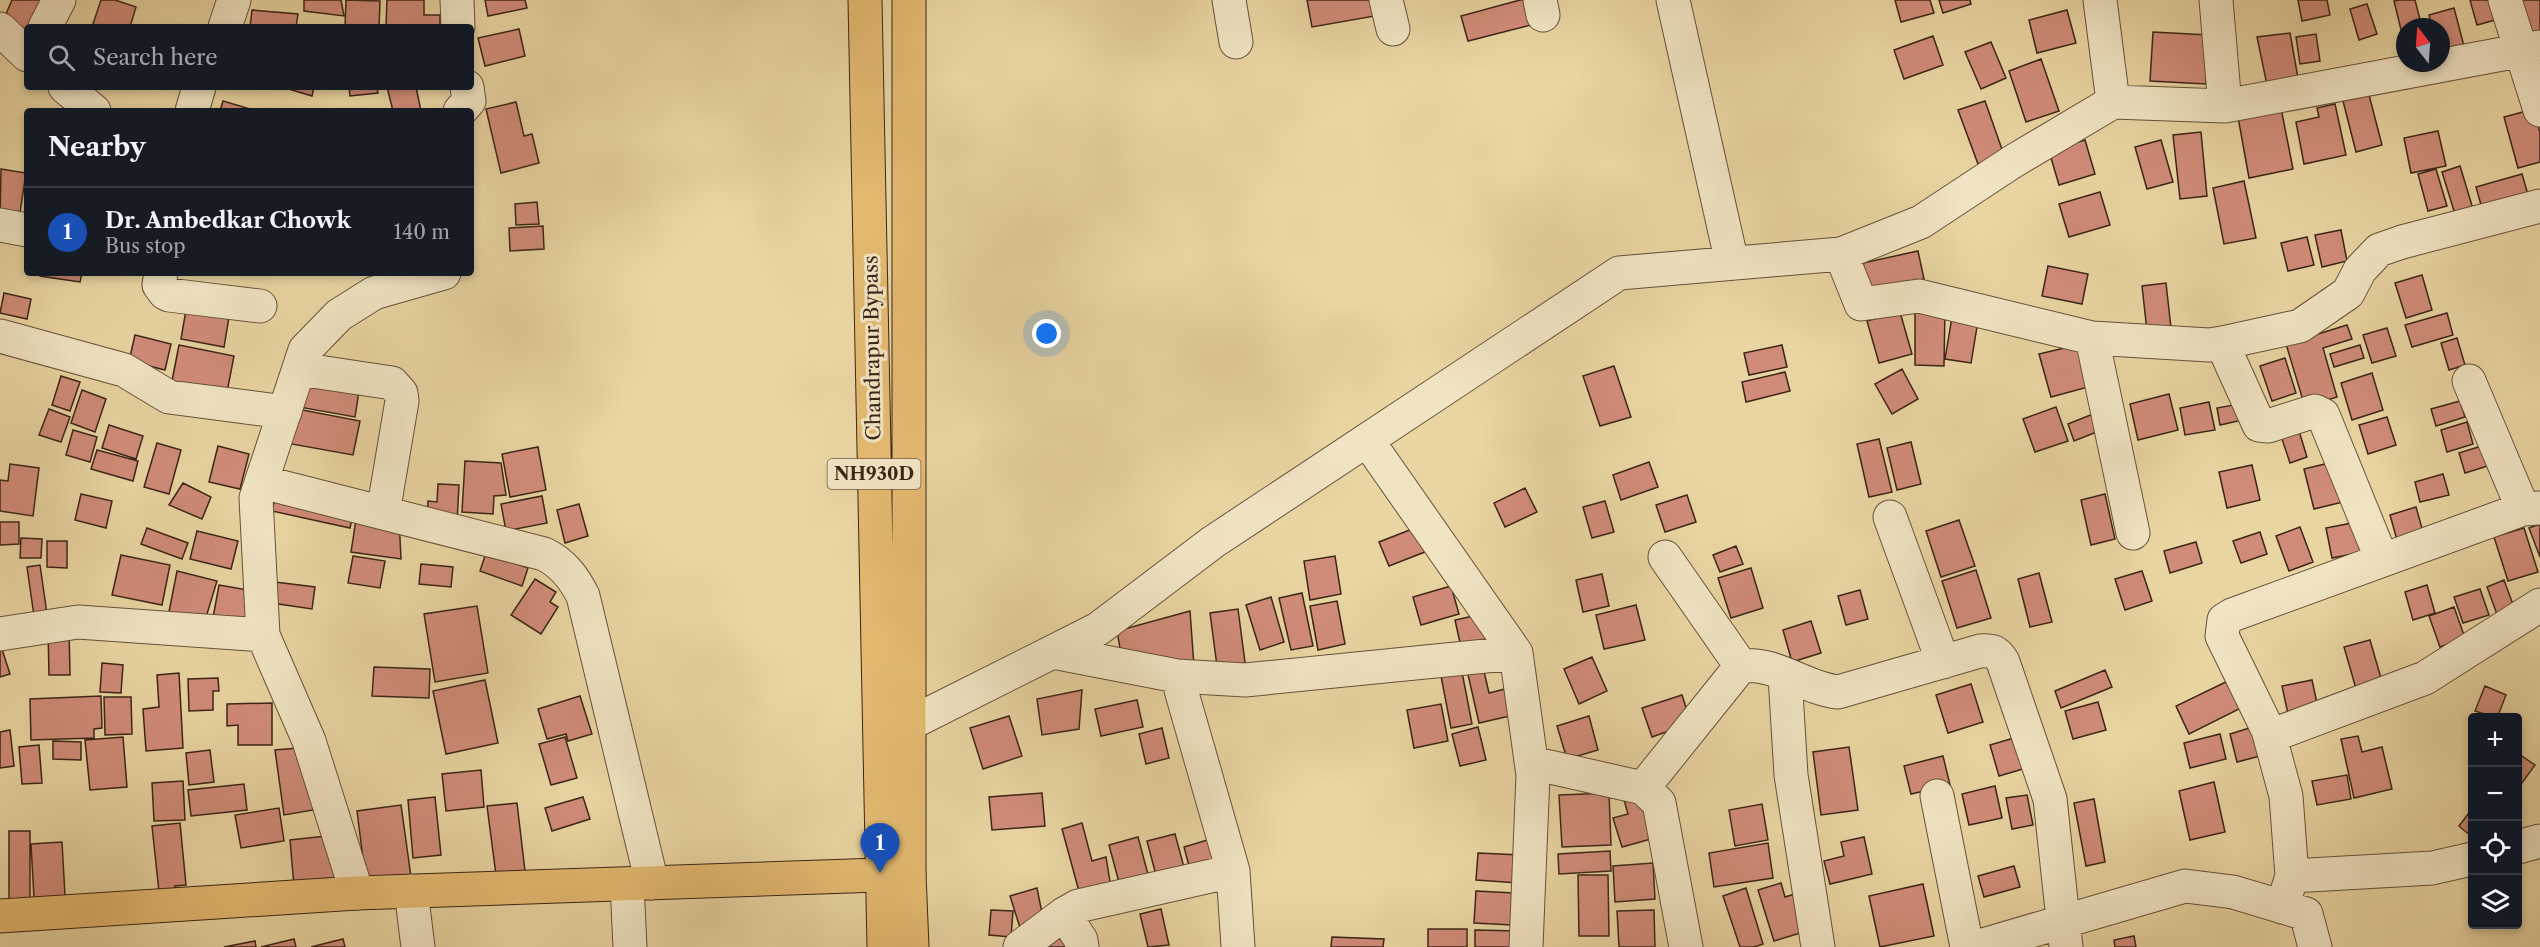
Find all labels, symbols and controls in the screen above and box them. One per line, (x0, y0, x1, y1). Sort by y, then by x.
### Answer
north arrow (2396, 18, 2450, 72)
search box (24, 24, 474, 90)
icon: search (45, 41, 78, 74)
text: Search here (93, 44, 218, 71)
text: Nearby (48, 131, 146, 163)
text: Dr. Ambedkar Chowk (105, 207, 351, 234)
text: 1 (63, 220, 72, 244)
text: 140 m (393, 220, 450, 244)
text: Bus stop (105, 234, 186, 258)
street label: Chandrapur Bypass (858, 255, 886, 441)
your location (1032, 319, 1061, 348)
road number: NH930D (828, 459, 920, 489)
map controls (2468, 713, 2522, 929)
button: + (2468, 713, 2522, 767)
button: − (2468, 767, 2522, 821)
button: locate (2468, 821, 2522, 875)
pin: 1 (860, 824, 900, 873)
button: layers (2468, 875, 2522, 929)

